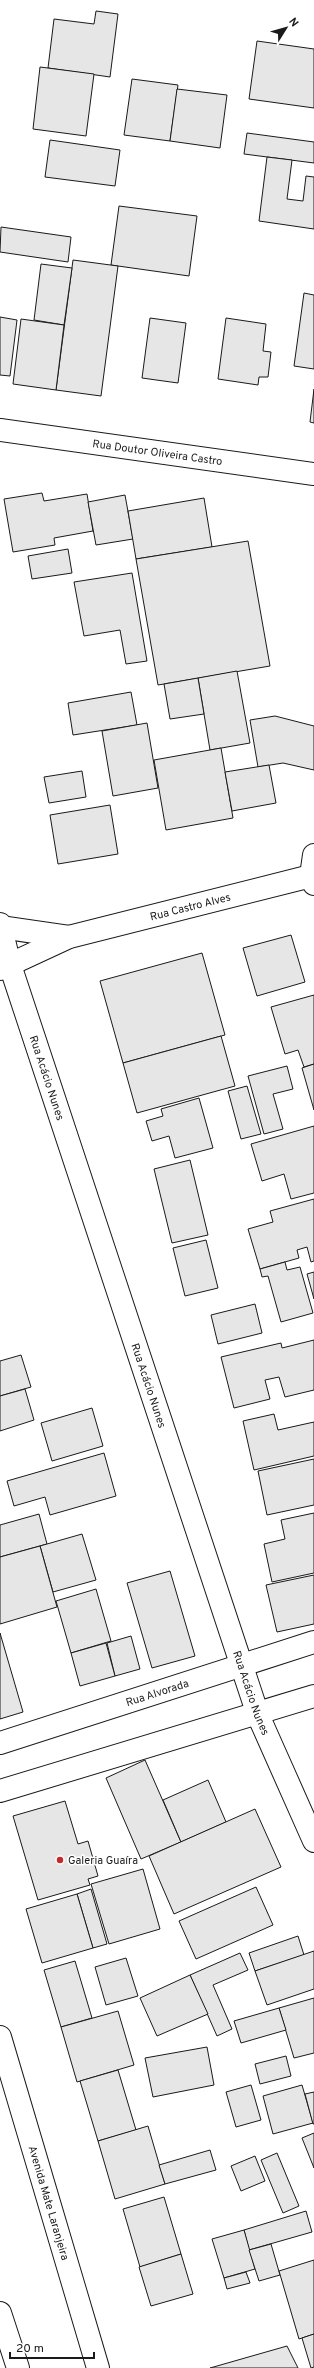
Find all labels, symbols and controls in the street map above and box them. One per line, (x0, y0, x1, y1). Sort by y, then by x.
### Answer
north arrow (266, 8, 306, 48)
text: N (285, 15, 301, 30)
street label: Rua Doutor Oliveira Castro (92, 437, 223, 469)
street label: Rua Castro Alves (149, 891, 232, 924)
street label: Rua Acácio Nunes (26, 1034, 67, 1122)
street label: Rua Acácio Nunes (128, 1341, 169, 1430)
street label: Rua Acácio Nunes (229, 1649, 272, 1738)
street label: Rua Alvorada (124, 1677, 191, 1710)
place label: Galeria Guaíra (68, 1854, 138, 1868)
marker: Galeria Guaíra (55, 1855, 65, 1865)
street label: Avenida Mate Laranjeira (25, 2144, 72, 2262)
scale bar (10, 2334, 94, 2360)
text: 20 m (16, 2341, 44, 2357)

